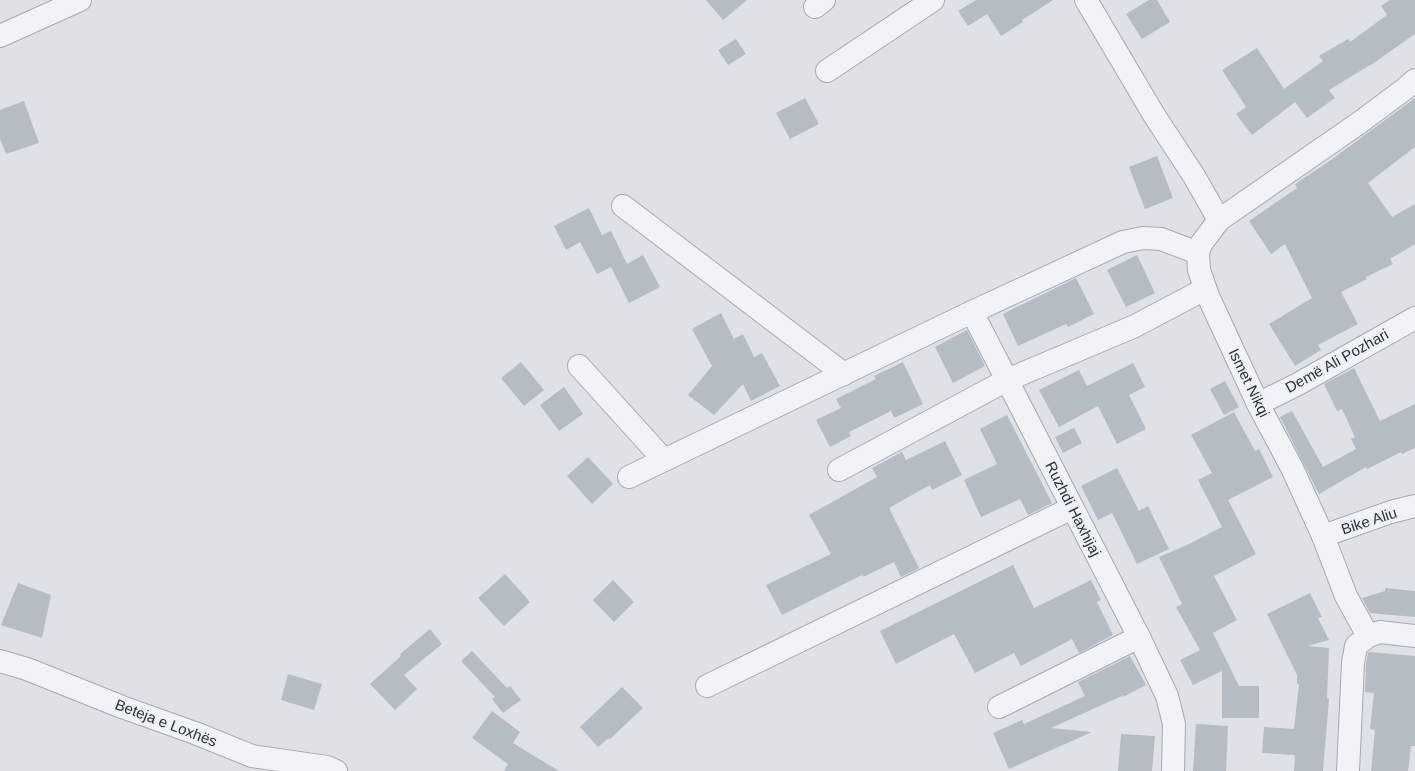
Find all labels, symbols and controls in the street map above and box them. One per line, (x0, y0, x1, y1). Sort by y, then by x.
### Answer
street label: Demë Ali Pozhari (1282, 325, 1391, 396)
street label: Ismet Nikqi (1226, 346, 1273, 420)
street label: Ruzhdi Haxhijaj (1042, 458, 1105, 559)
street label: Bike Aliu (1339, 504, 1399, 537)
street label: Beteja e Loxhës (113, 695, 219, 750)

